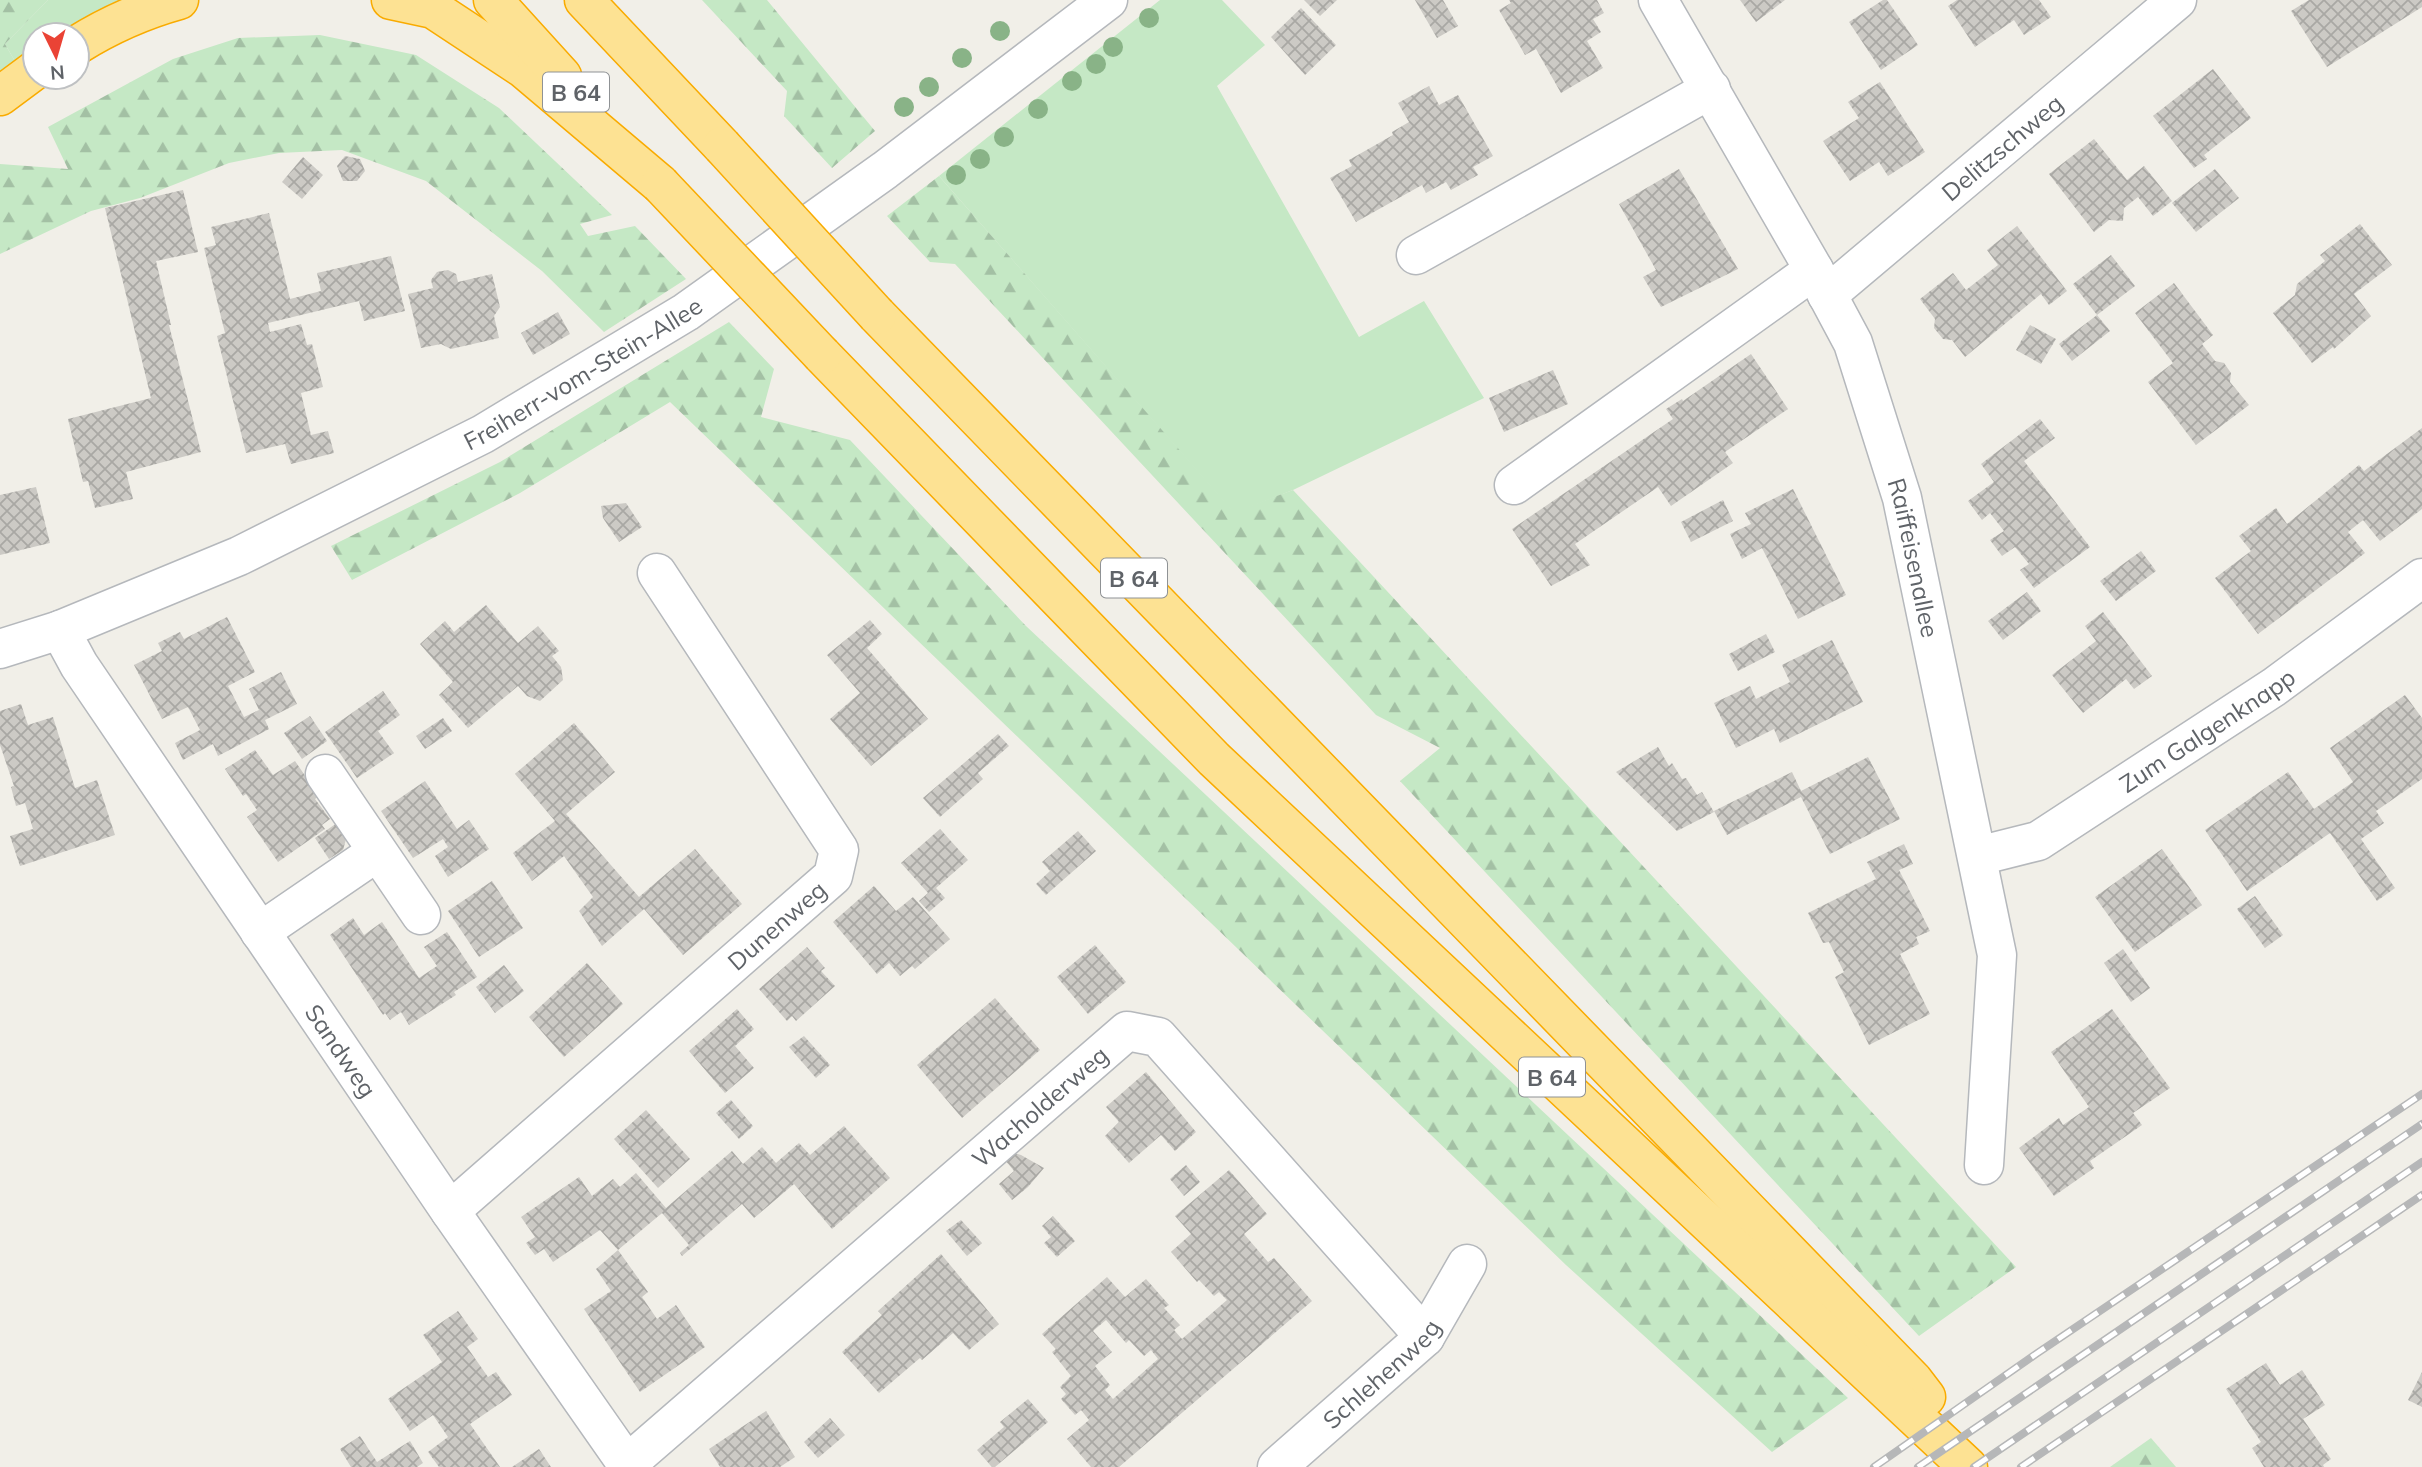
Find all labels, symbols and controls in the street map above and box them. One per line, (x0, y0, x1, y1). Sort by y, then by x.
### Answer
north arrow (21, 21, 91, 91)
text: N (49, 60, 66, 86)
road number: B 64 (543, 72, 609, 111)
street label: Delitzschweg (1935, 88, 2069, 207)
street label: Freiherr-vom-Stein-Allee (459, 290, 708, 456)
street label: Raiffeisenallee (1882, 474, 1946, 640)
road number: B 64 (1101, 558, 1167, 598)
street label: Zum Galgenknapp (2114, 662, 2301, 799)
street label: Dunenweg (721, 874, 832, 976)
street label: Sandweg (299, 998, 383, 1103)
street label: Wacholderweg (966, 1039, 1114, 1174)
road number: B 64 (1519, 1058, 1585, 1096)
street label: Schlehenweg (1316, 1314, 1447, 1435)

